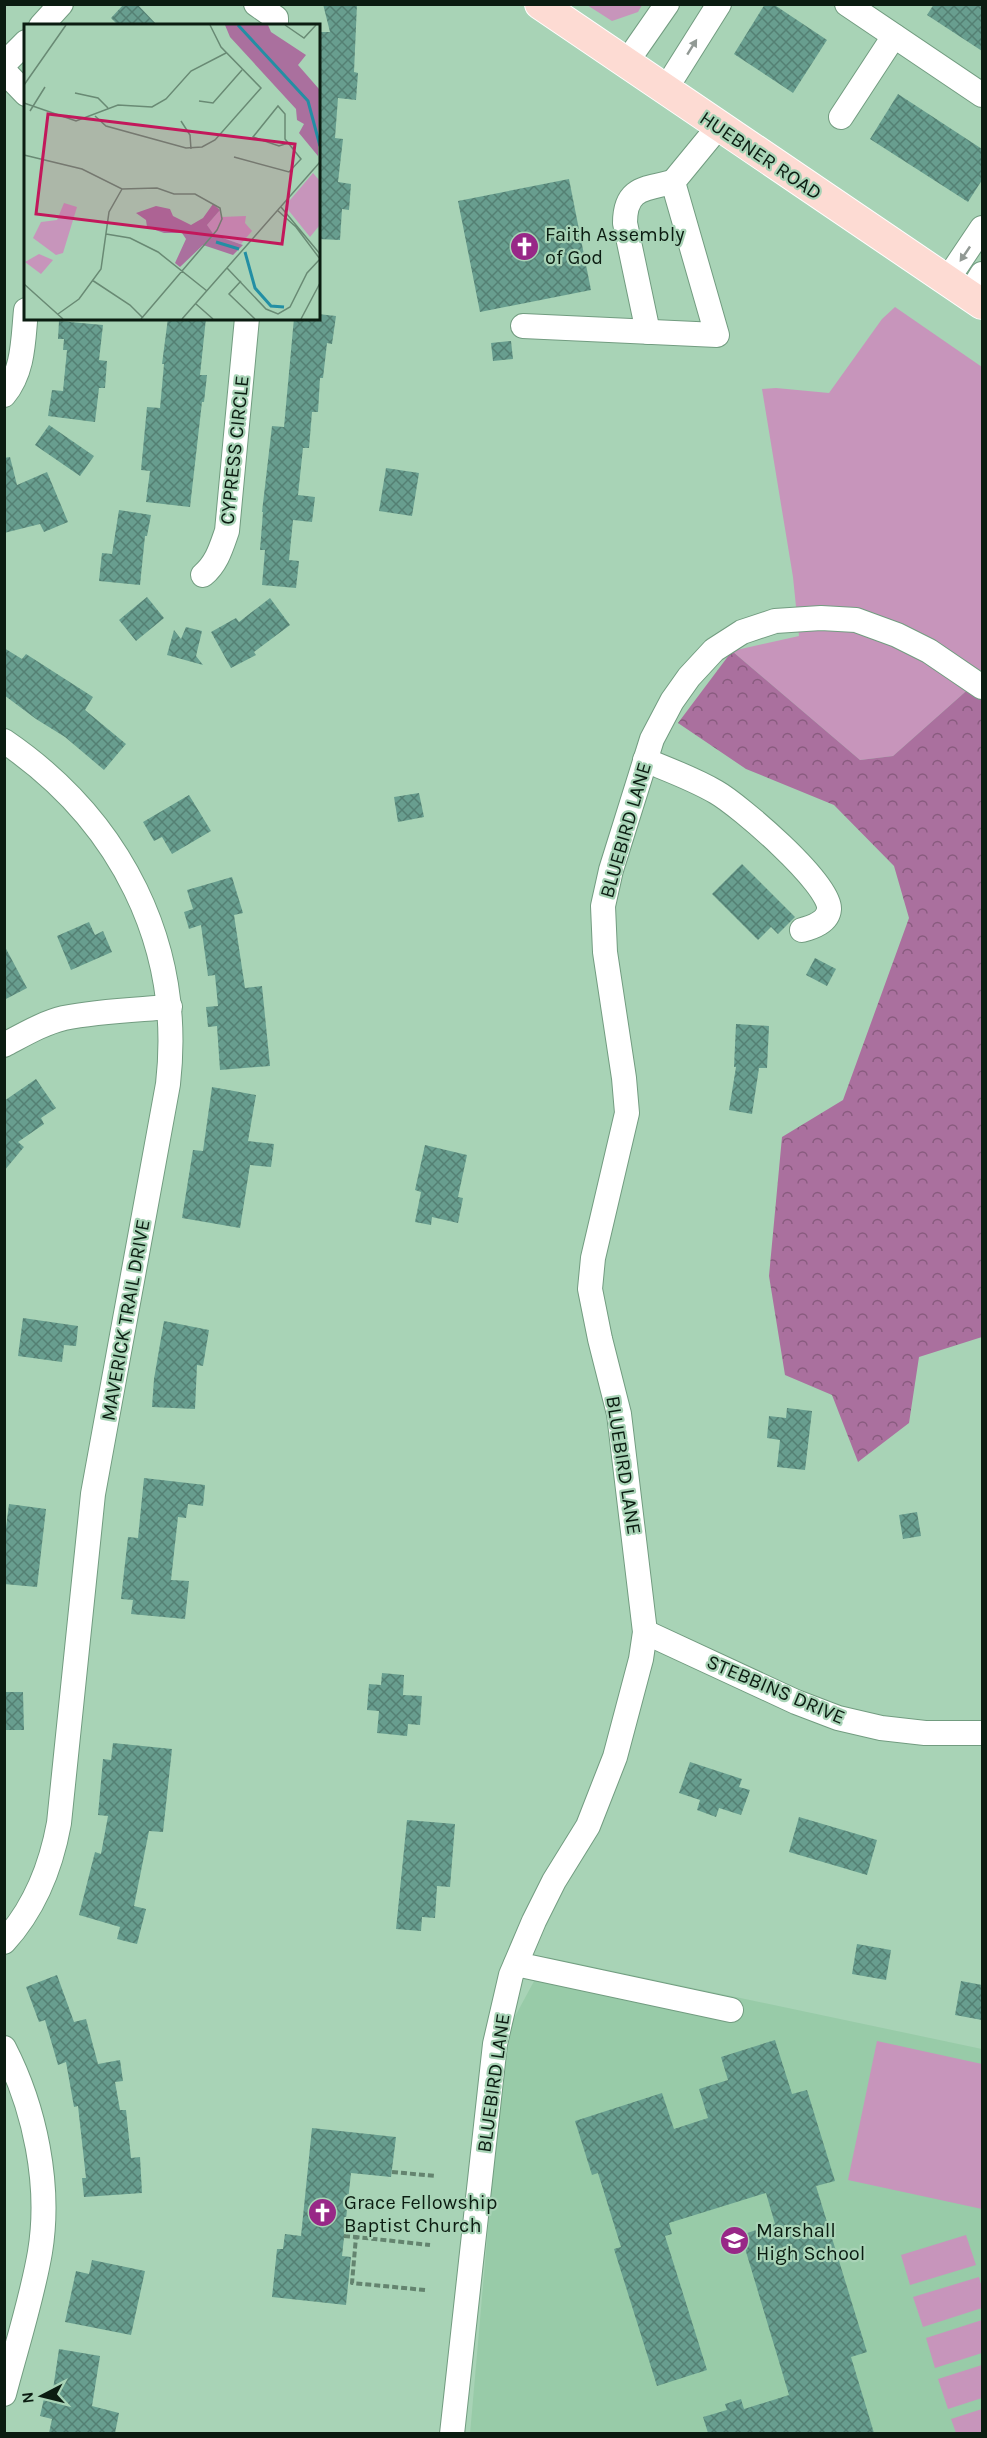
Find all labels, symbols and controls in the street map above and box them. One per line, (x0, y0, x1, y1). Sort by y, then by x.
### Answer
inset map (24, 24, 320, 320)
one-way arrow (687, 39, 698, 55)
street label: HUEBNER ROAD (695, 106, 826, 205)
place label: Faith Assembly of God (545, 223, 685, 269)
church icon: Faith Assembly of God (508, 230, 540, 262)
one-way arrow (959, 246, 971, 262)
street label: CYPRESS CIRCLE (215, 374, 254, 526)
street label: BLUEBIRD LANE (595, 760, 656, 901)
street label: MAVERICK TRAIL DRIVE (96, 1217, 155, 1423)
street label: BLUEBIRD LANE (601, 1394, 646, 1536)
street label: STEBBINS DRIVE (703, 1650, 848, 1729)
street label: BLUEBIRD LANE (472, 2012, 515, 2154)
place label: Grace Fellowship Baptist Church (344, 2191, 498, 2237)
church icon: Grace Fellowship Baptist Church (307, 2197, 339, 2229)
place label: Marshall High School (756, 2219, 865, 2265)
school or university icon: Marshall High School (719, 2225, 751, 2257)
north arrow (12, 2366, 72, 2426)
text: N (17, 2391, 38, 2405)

